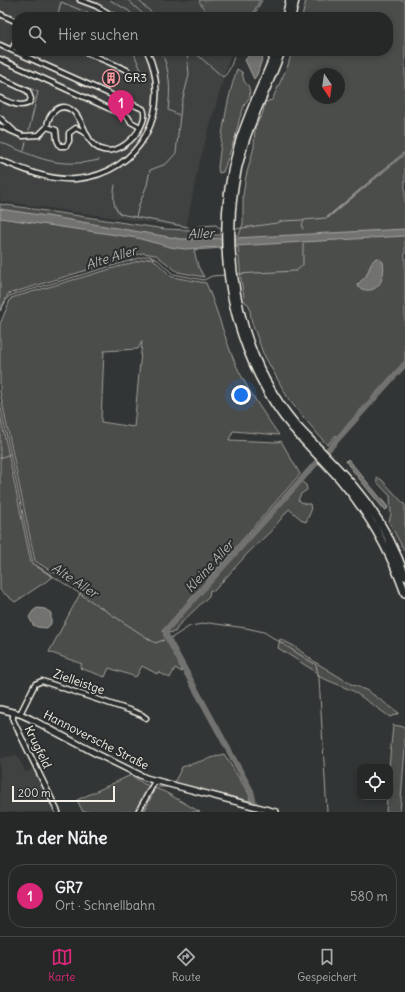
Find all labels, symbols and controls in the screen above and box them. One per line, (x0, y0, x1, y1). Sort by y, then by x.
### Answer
search box (12, 12, 393, 56)
icon: search (26, 23, 48, 45)
text: Hier suchen (58, 25, 138, 44)
building icon: GR3 (101, 68, 121, 88)
north arrow (309, 68, 345, 104)
place label: GR3 (124, 70, 147, 85)
pin: 1 (108, 90, 134, 123)
water label: Aller (187, 224, 216, 242)
water label: Alte Aller (84, 241, 140, 273)
your location (231, 385, 251, 405)
water label: Kleine Aller (181, 535, 239, 596)
water label: Alte Aller (48, 559, 103, 603)
street label: Zielleistge (52, 666, 107, 697)
street label: Hannoversche Straße (41, 706, 151, 773)
street label: Krugfeld (22, 723, 55, 771)
map controls (357, 764, 393, 800)
button: locate (357, 764, 393, 800)
scale bar (12, 784, 115, 803)
text: 200 m (18, 786, 51, 800)
text: In der Nähe (16, 827, 108, 849)
text: GR7 (55, 878, 83, 897)
text: 1 (27, 888, 33, 905)
text: 580 m (350, 888, 388, 905)
text: Ort · Schnellbahn (55, 897, 155, 914)
tab: Karte (48, 946, 75, 984)
tab: Route (172, 946, 201, 984)
tab: Gespeichert (297, 946, 357, 984)

